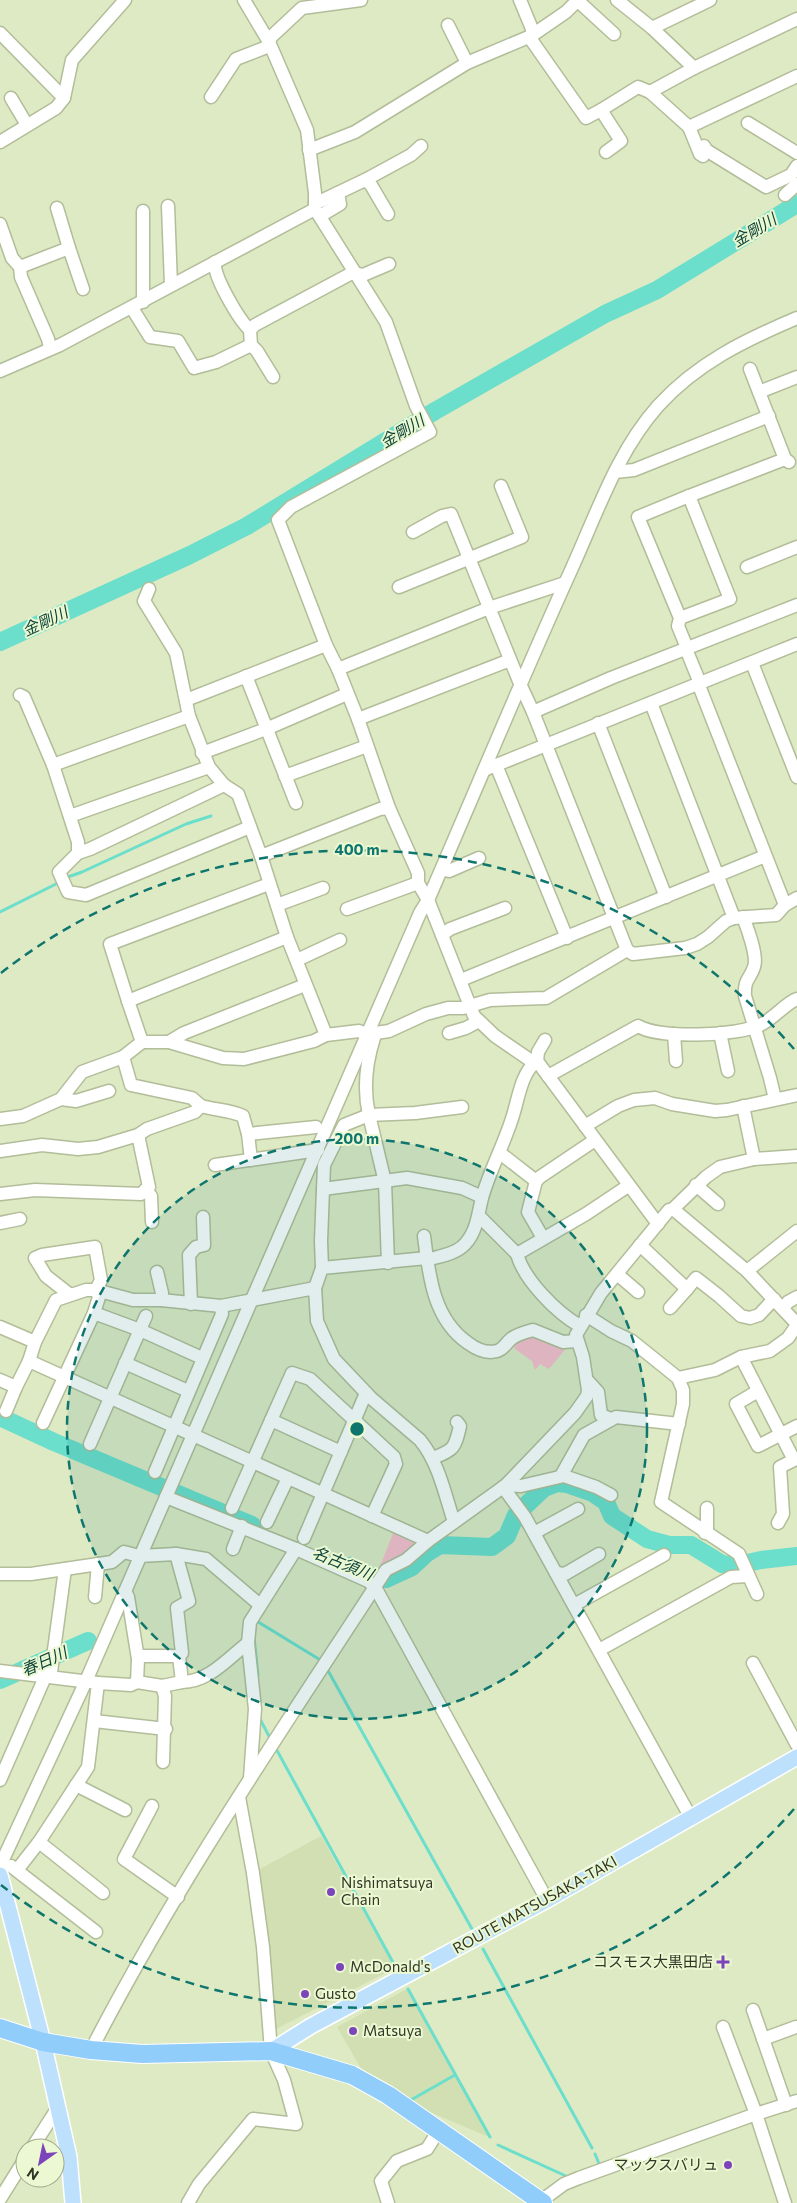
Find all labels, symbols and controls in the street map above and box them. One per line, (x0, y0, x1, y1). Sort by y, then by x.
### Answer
water label: 金剛川 (728, 208, 781, 250)
water label: 金剛川 (376, 409, 429, 451)
water label: 金剛川 (19, 601, 72, 639)
text: 400 m (334, 840, 380, 858)
text: 200 m (335, 1129, 379, 1147)
centre of rings (348, 1420, 366, 1438)
water label: 名古須川 (310, 1542, 378, 1584)
water label: 春日川 (18, 1641, 71, 1679)
street label: ROUTE MATSUSAKA-TAKI (449, 1851, 620, 1957)
place label: Nishimatsuya Chain (341, 1873, 433, 1908)
marker: Nishimatsuya Chain (325, 1886, 337, 1898)
place label: コスモス大黒田店 (593, 1952, 713, 1970)
marker: コスモス大黒田店 (717, 1956, 729, 1968)
place label: McDonald's (350, 1957, 431, 1975)
marker: McDonald's (334, 1961, 346, 1973)
place label: Gusto (315, 1984, 356, 2002)
marker: Gusto (299, 1988, 311, 2000)
place label: Matsuya (363, 2021, 422, 2039)
marker: Matsuya (347, 2025, 359, 2037)
north arrow (15, 2138, 65, 2188)
place label: マックスバリュ (613, 2155, 718, 2173)
marker: マックスバリュ (722, 2159, 734, 2171)
text: N (24, 2164, 42, 2184)

